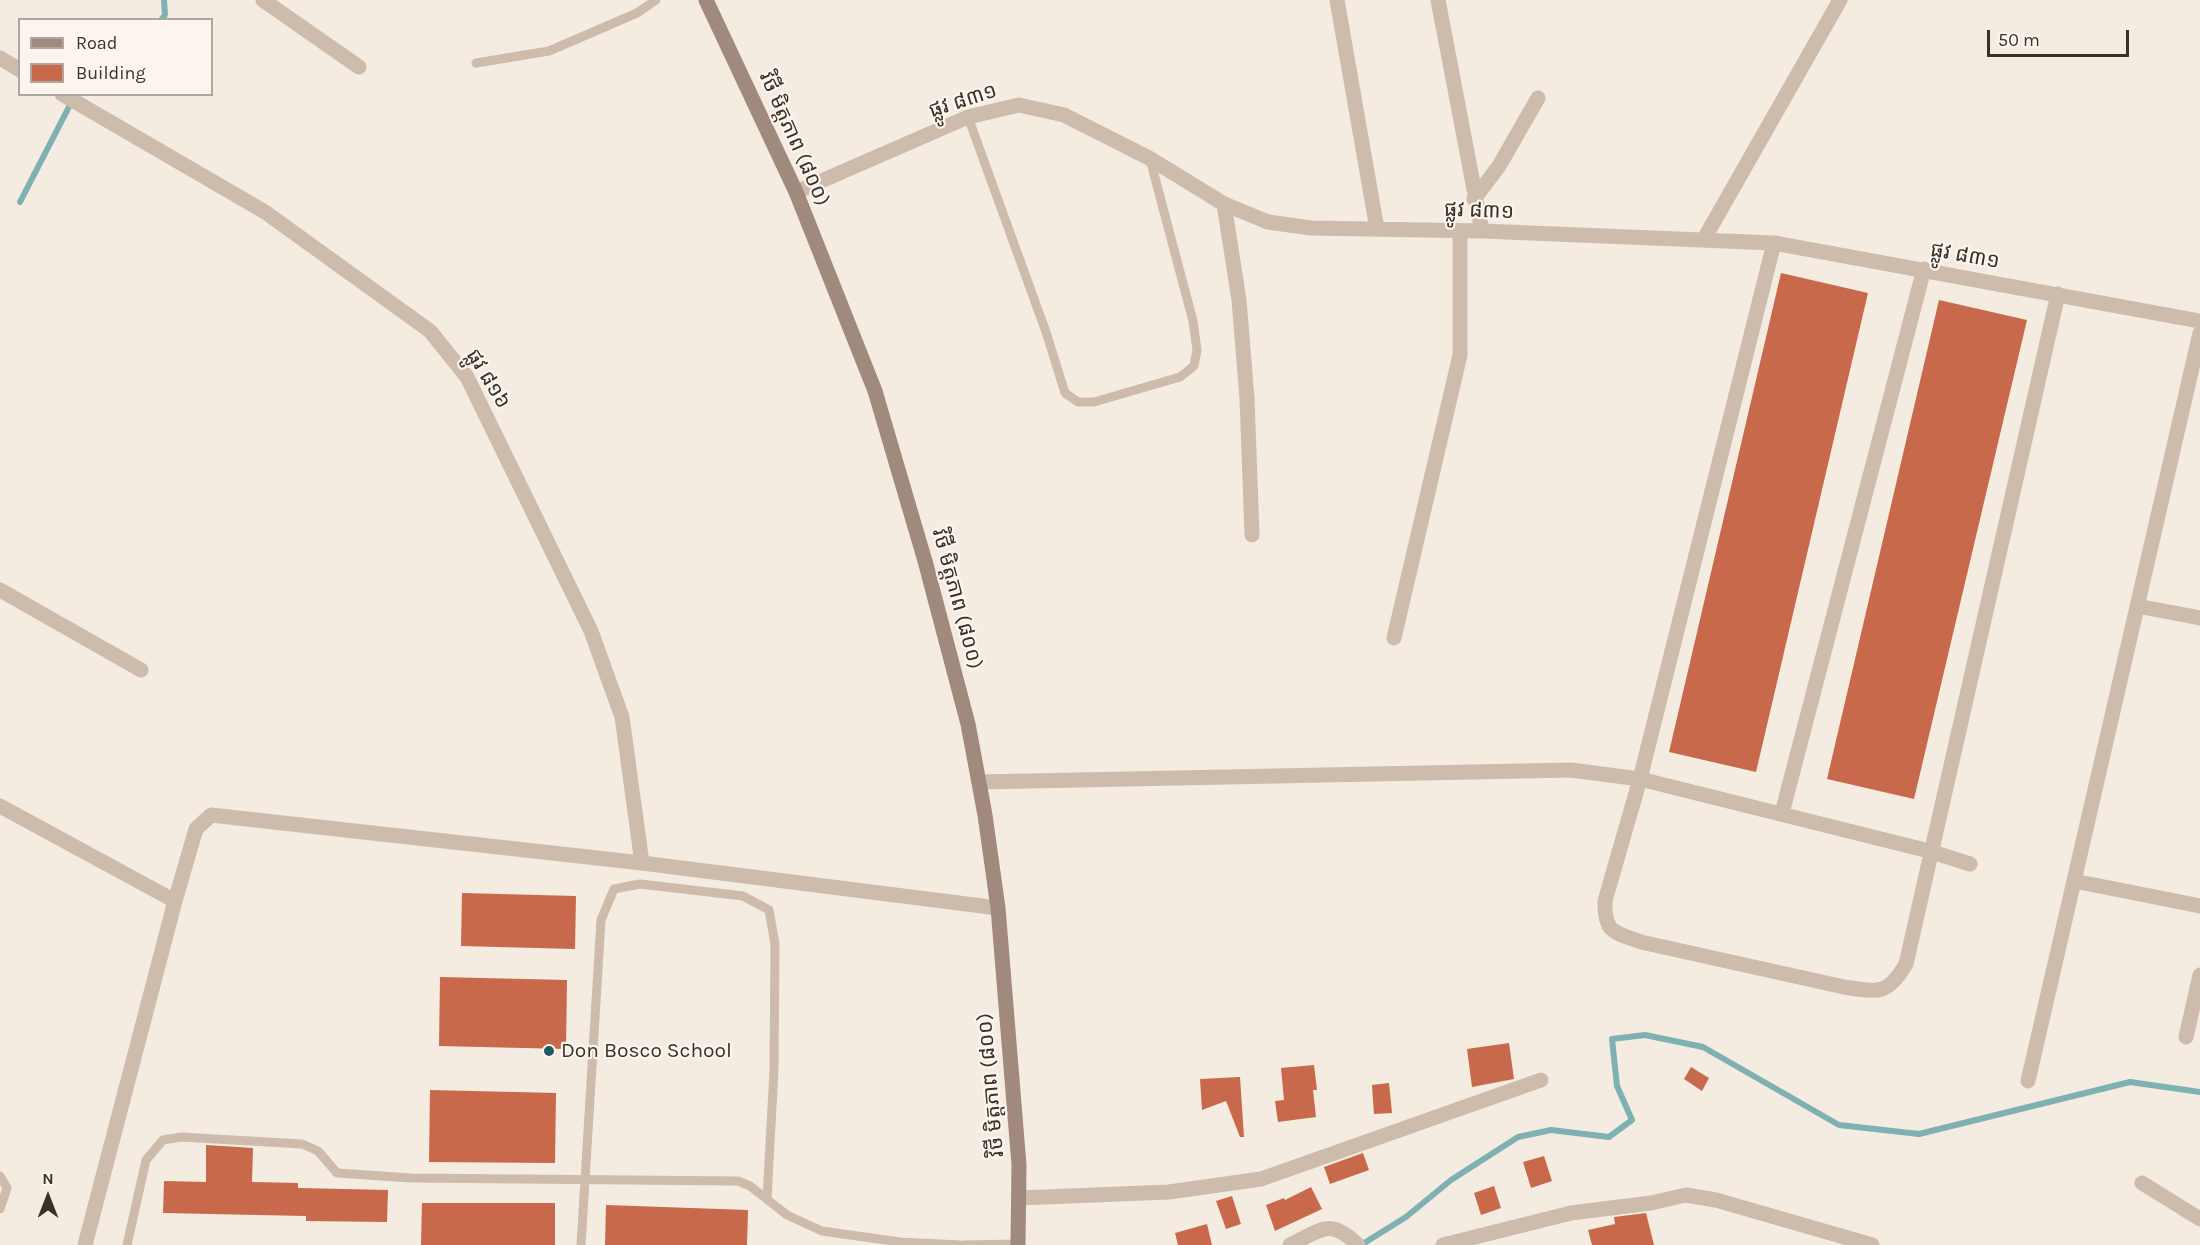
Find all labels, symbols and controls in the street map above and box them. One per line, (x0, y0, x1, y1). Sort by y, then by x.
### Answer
legend (18, 18, 213, 96)
scale bar (1990, 18, 2132, 56)
text: 50 m (1998, 29, 2040, 51)
text: Road (76, 32, 117, 54)
text: Building (76, 62, 146, 84)
street label: វិថី មិត្តភាព (៨០០) (753, 68, 835, 210)
street label: ផ្លូវ ៨៣១ (926, 78, 1000, 124)
street label: ផ្លូវ ៨៣១ (1444, 197, 1514, 225)
street label: ផ្លូវ ៨៣១ (1928, 238, 2002, 274)
street label: ផ្លូវ ៨១៦ (460, 345, 516, 413)
street label: វិថី មិត្តភាព (៨០០) (926, 526, 988, 672)
street label: វិថី មិត្តភាព (៨០០) (972, 1012, 1010, 1158)
place label: Don Bosco School (561, 1038, 732, 1064)
marker: Don Bosco School (542, 1044, 556, 1058)
north arrow (18, 1167, 78, 1227)
text: N (42, 1169, 54, 1188)

